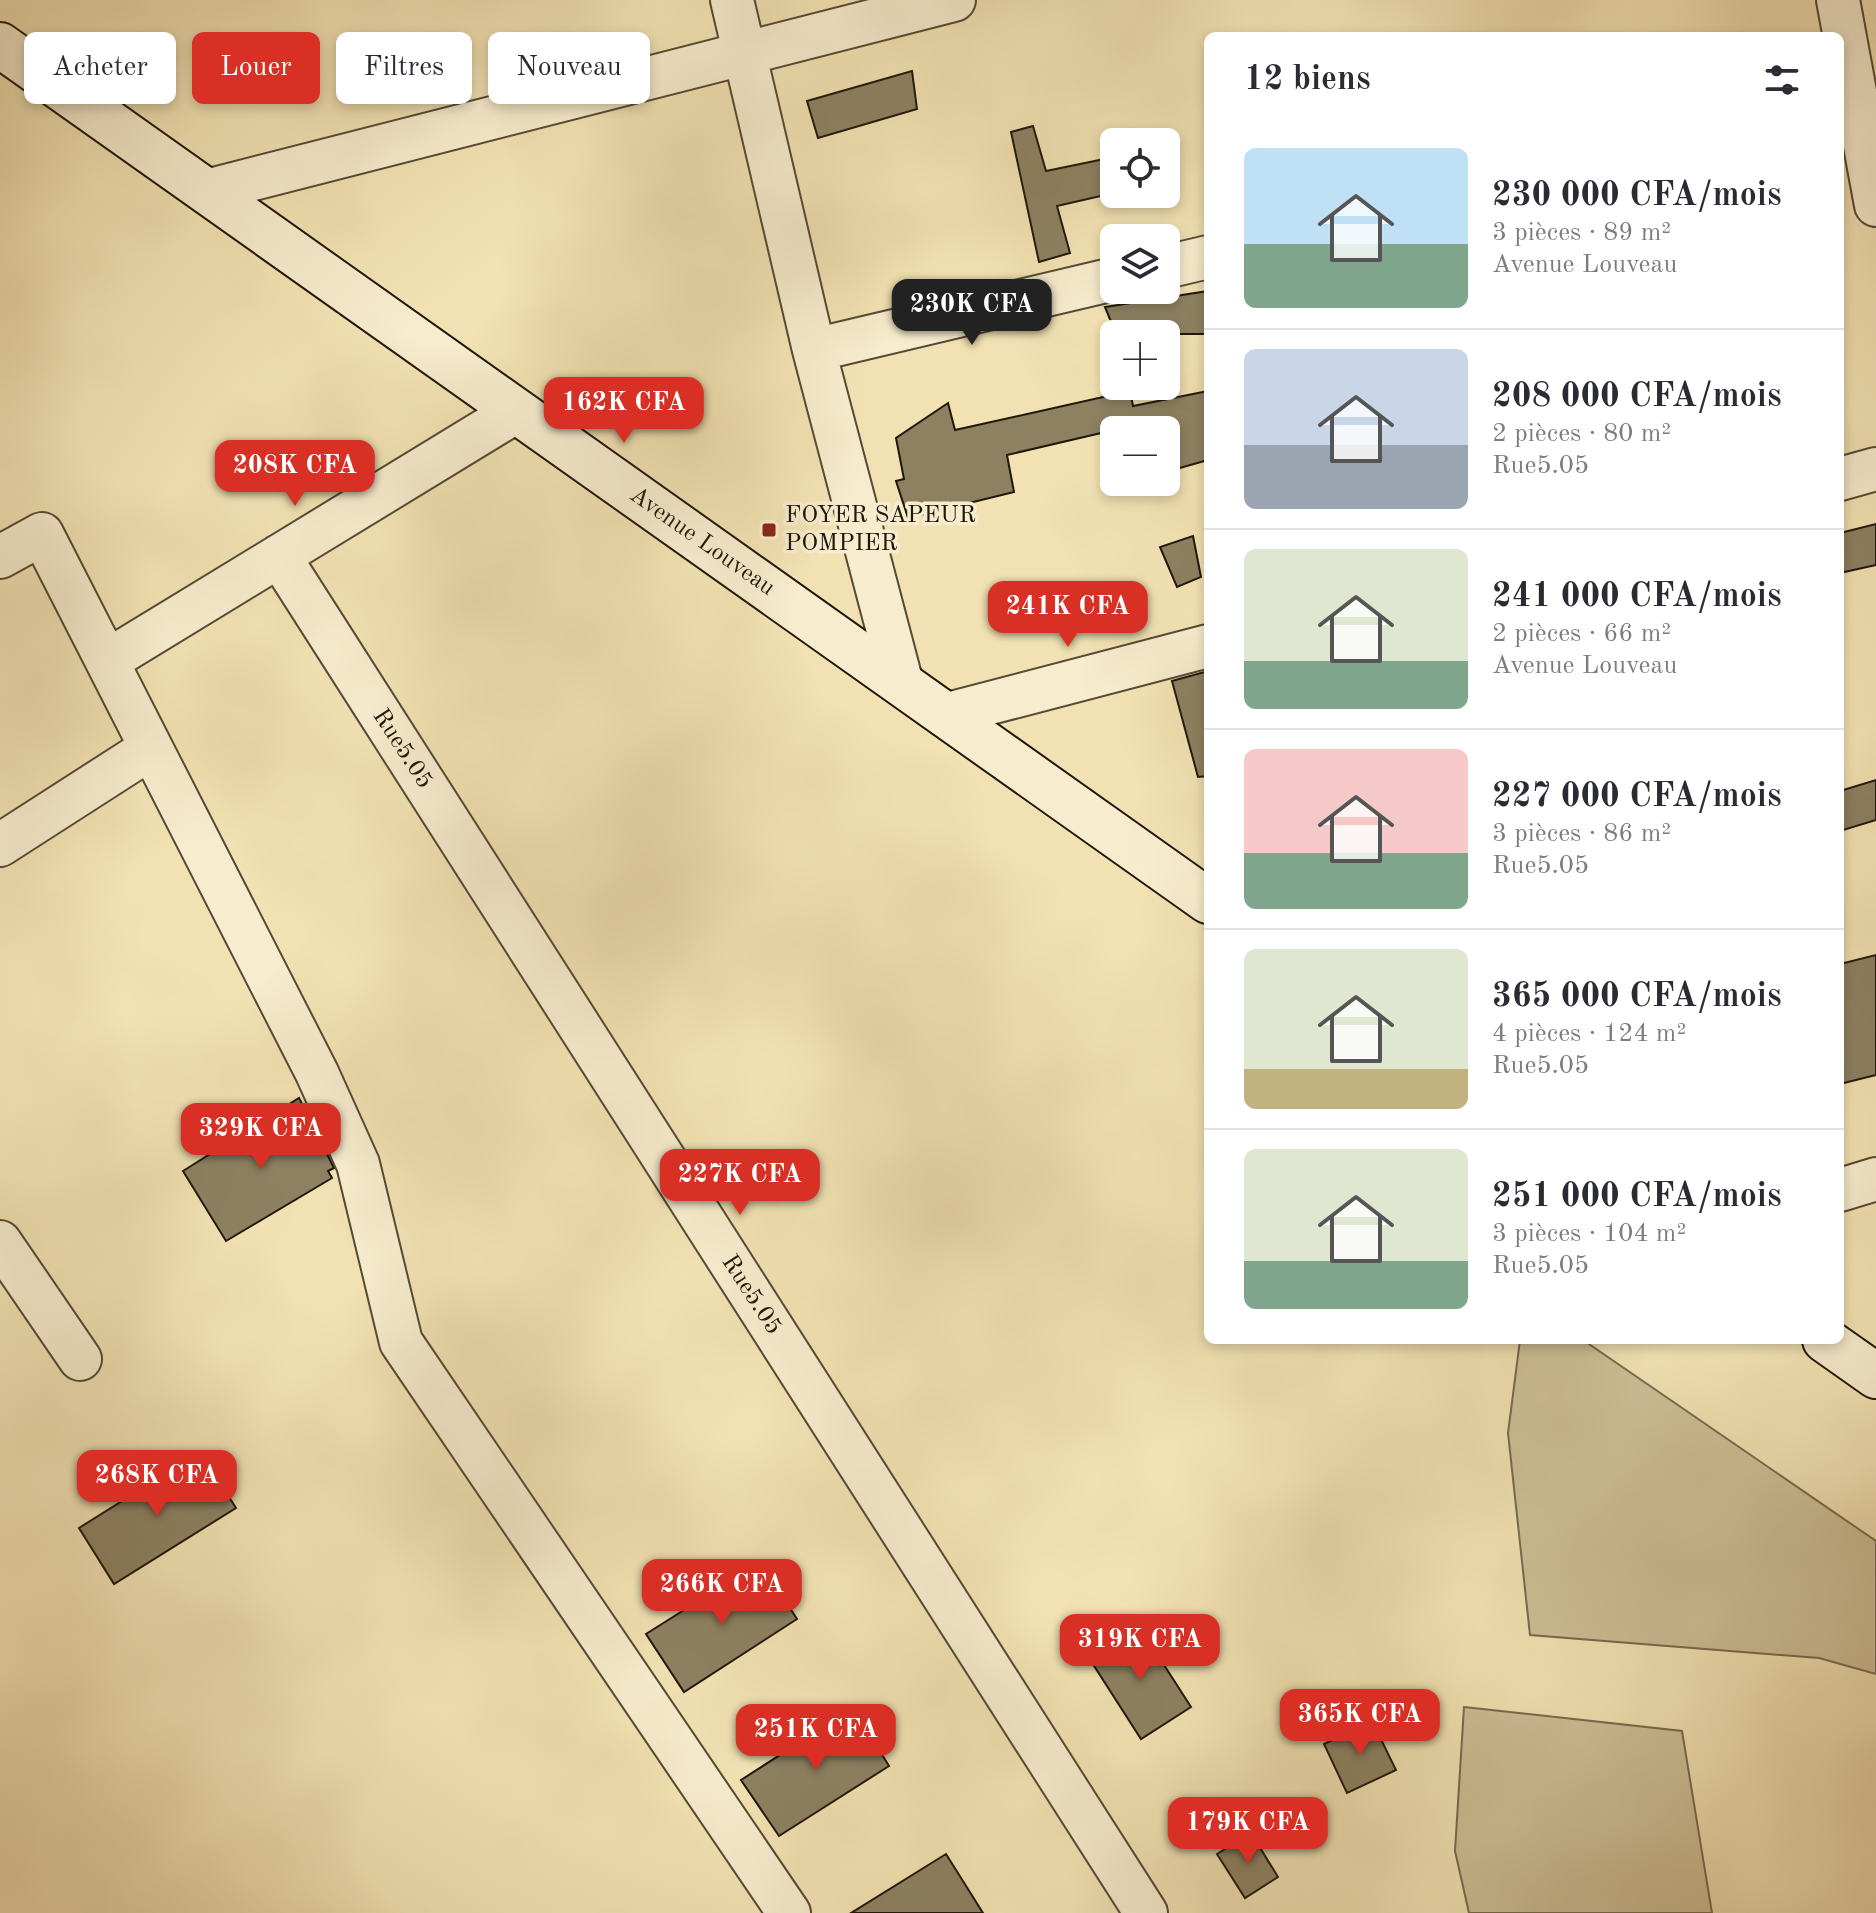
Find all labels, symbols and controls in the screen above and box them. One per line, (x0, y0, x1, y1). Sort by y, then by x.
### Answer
chip: Acheter (24, 32, 176, 104)
chip: Louer (192, 32, 320, 104)
chip: Filtres (336, 32, 472, 104)
chip: Nouveau (488, 32, 650, 104)
icon: filters (1760, 58, 1804, 102)
text: 12 biens (1244, 63, 1371, 97)
map controls (1100, 128, 1180, 496)
button: locate (1100, 128, 1180, 208)
text: 230 000 CFA/mois (1492, 179, 1782, 213)
icon: home (1308, 180, 1404, 276)
text: 3 pièces · 89 m² (1492, 220, 1671, 246)
button: layers (1100, 224, 1180, 304)
text: Avenue Louveau (1492, 252, 1677, 278)
pin: 230K CFA (889, 279, 1055, 347)
text: 230K CFA (910, 292, 1034, 318)
button: + (1100, 320, 1180, 400)
pin: 162K CFA (541, 377, 707, 445)
text: 208 000 CFA/mois (1492, 380, 1782, 414)
icon: home (1308, 381, 1404, 477)
text: 162K CFA (562, 390, 686, 416)
button: − (1100, 416, 1180, 496)
text: 2 pièces · 80 m² (1492, 421, 1671, 447)
pin: 208K CFA (212, 440, 378, 508)
text: 208K CFA (233, 453, 357, 479)
text: Rue5.05 (1492, 453, 1589, 479)
street label: Avenue Louveau (625, 483, 779, 601)
place label: FOYER SAPEUR POMPIER (785, 504, 976, 556)
marker: FOYER SAPEUR POMPIER (760, 521, 778, 539)
text: 241 000 CFA/mois (1492, 580, 1782, 614)
pin: 241K CFA (985, 581, 1151, 649)
icon: home (1308, 581, 1404, 677)
text: 241K CFA (1006, 594, 1130, 620)
text: 2 pièces · 66 m² (1492, 621, 1671, 647)
text: Avenue Louveau (1492, 653, 1677, 679)
street label: Rue5.05 (368, 705, 436, 793)
text: 227 000 CFA/mois (1492, 780, 1782, 814)
icon: home (1308, 781, 1404, 877)
text: 3 pièces · 86 m² (1492, 821, 1671, 847)
text: Rue5.05 (1492, 853, 1589, 879)
text: 365 000 CFA/mois (1492, 980, 1782, 1014)
icon: home (1308, 981, 1404, 1077)
text: 4 pièces · 124 m² (1492, 1021, 1686, 1047)
text: Rue5.05 (1492, 1053, 1589, 1079)
pin: 329K CFA (178, 1103, 344, 1171)
text: 329K CFA (199, 1116, 323, 1142)
pin: 227K CFA (657, 1149, 823, 1217)
text: 227K CFA (678, 1162, 802, 1188)
text: 251 000 CFA/mois (1492, 1180, 1782, 1214)
icon: home (1308, 1181, 1404, 1277)
text: 3 pièces · 104 m² (1492, 1221, 1686, 1247)
street label: Rue5.05 (717, 1251, 785, 1339)
text: Rue5.05 (1492, 1253, 1589, 1279)
pin: 268K CFA (74, 1450, 240, 1518)
text: 268K CFA (95, 1463, 219, 1489)
pin: 266K CFA (639, 1559, 805, 1627)
text: 266K CFA (660, 1572, 784, 1598)
pin: 319K CFA (1057, 1614, 1223, 1682)
text: 319K CFA (1078, 1627, 1202, 1653)
pin: 365K CFA (1277, 1689, 1443, 1757)
text: 365K CFA (1298, 1702, 1422, 1728)
pin: 251K CFA (733, 1704, 899, 1772)
text: 251K CFA (754, 1717, 878, 1743)
pin: 179K CFA (1165, 1797, 1331, 1865)
text: 179K CFA (1186, 1810, 1310, 1836)

